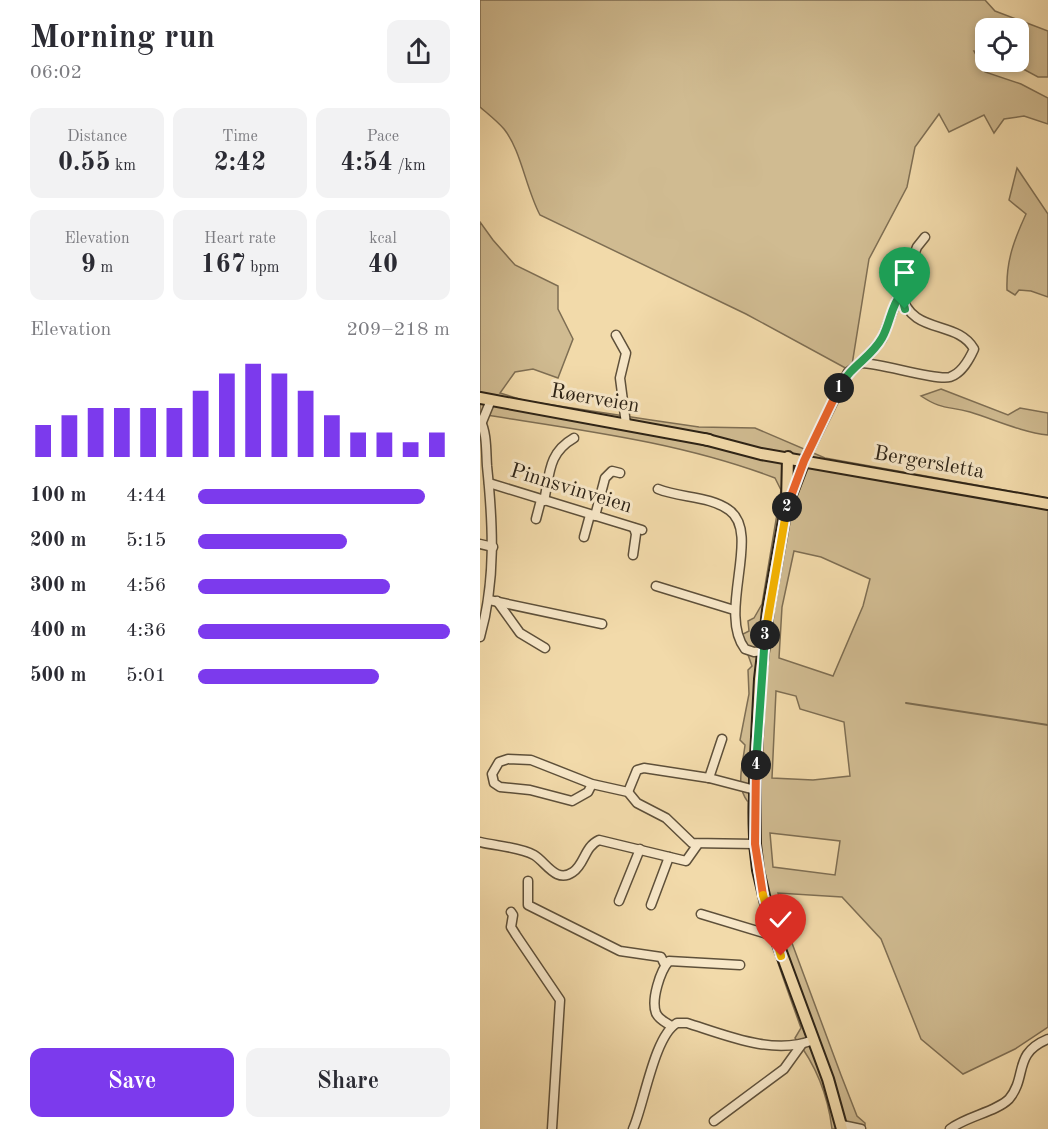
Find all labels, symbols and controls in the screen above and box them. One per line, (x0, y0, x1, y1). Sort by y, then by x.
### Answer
map controls (975, 18, 1029, 72)
button: locate (975, 18, 1029, 72)
button: share (387, 20, 450, 83)
text: Morning run (30, 22, 215, 55)
text: 06:02 (30, 63, 82, 83)
text: Distance (67, 129, 127, 145)
text: Time (222, 129, 258, 145)
text: Pace (367, 129, 399, 145)
text: 0.55 (58, 150, 111, 176)
text: 2:42 (214, 150, 266, 176)
text: 4:54 (340, 150, 393, 176)
text: km (111, 158, 136, 174)
text: /km (393, 158, 426, 174)
text: Elevation (64, 231, 130, 247)
text: Heart rate (204, 231, 276, 247)
text: kcal (369, 231, 397, 247)
pin (879, 247, 930, 309)
text: 9 (81, 252, 96, 278)
text: 167 (201, 252, 246, 278)
text: 40 (368, 252, 398, 278)
icon: arrive (888, 256, 921, 289)
text: m (96, 260, 113, 276)
text: bpm (246, 260, 279, 276)
text: Elevation (30, 320, 111, 340)
text: 209–218 m (347, 320, 450, 340)
pin: 1 (824, 373, 854, 403)
text: 1 (834, 380, 844, 396)
street label: Røerveien (549, 381, 641, 417)
street label: Bergersletta (872, 443, 986, 483)
street label: Pinnsvinveien (508, 460, 634, 518)
text: 100 m (30, 486, 86, 506)
text: 4:44 (126, 486, 166, 506)
pin: 2 (772, 492, 802, 522)
text: 2 (782, 499, 792, 515)
text: 200 m (30, 531, 86, 551)
text: 5:15 (126, 531, 166, 551)
text: 300 m (30, 576, 86, 596)
text: 4:56 (126, 576, 166, 596)
pin: 3 (750, 620, 780, 650)
text: 400 m (30, 621, 86, 641)
text: 4:36 (126, 621, 166, 641)
text: 3 (760, 627, 770, 643)
text: 500 m (30, 666, 86, 686)
text: 5:01 (126, 666, 166, 686)
pin: 4 (741, 750, 771, 780)
text: 4 (751, 757, 761, 773)
pin (755, 894, 806, 956)
icon: check (764, 903, 797, 936)
button: Save (30, 1048, 234, 1117)
button: Share (246, 1048, 450, 1117)

